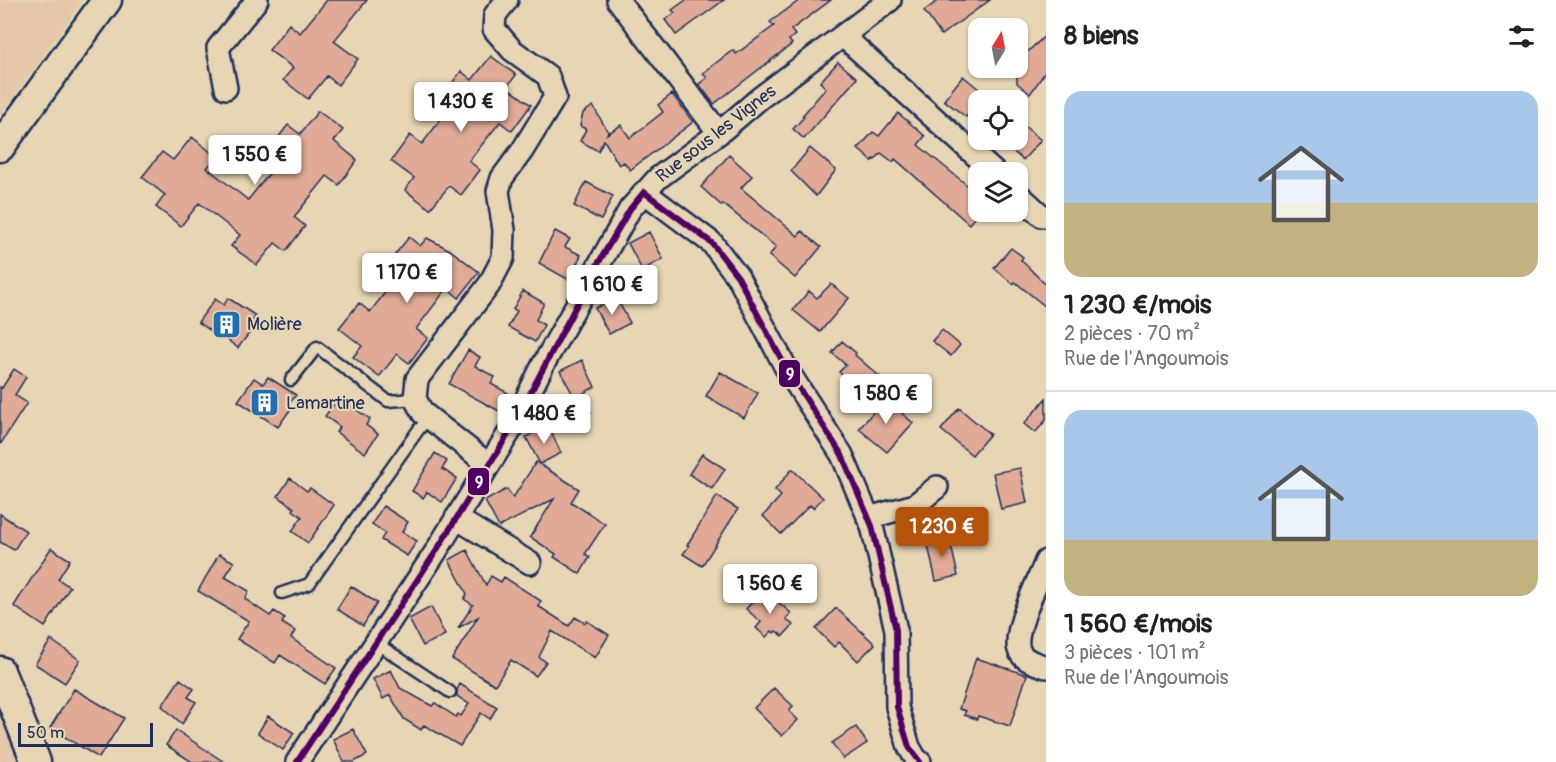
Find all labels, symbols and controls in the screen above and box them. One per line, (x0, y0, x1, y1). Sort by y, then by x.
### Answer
north arrow (968, 18, 1028, 78)
map controls (968, 18, 1028, 222)
text: 8 biens (1064, 20, 1138, 52)
icon: filters (1505, 20, 1538, 53)
street label: Rue sous les Vignes (651, 80, 781, 188)
pin: 1 430 € (406, 82, 516, 133)
text: 1 430 € (428, 89, 494, 114)
button: locate (968, 90, 1028, 150)
icon: home (1247, 130, 1355, 238)
pin: 1 550 € (200, 135, 310, 186)
text: 1 550 € (222, 142, 288, 167)
button: layers (968, 162, 1028, 222)
pin: 1 170 € (352, 253, 462, 304)
text: 1 170 € (376, 260, 438, 285)
pin: 1 610 € (557, 265, 667, 316)
text: 1 610 € (581, 272, 643, 297)
text: 1 230 €/mois (1064, 289, 1211, 321)
building icon: Molière (210, 308, 242, 340)
place label: Molière (247, 313, 302, 336)
text: 2 pièces · 70 m² (1064, 321, 1200, 346)
text: Rue de l'Angoumois (1064, 346, 1228, 371)
line badge: 9 (778, 359, 801, 388)
text: 9 (786, 365, 794, 385)
pin: 1 580 € (831, 374, 941, 425)
text: 1 580 € (854, 381, 918, 406)
building icon: Lamartine (249, 387, 281, 419)
place label: Lamartine (286, 392, 365, 415)
pin: 1 480 € (489, 394, 599, 445)
text: 1 480 € (511, 401, 577, 426)
icon: home (1247, 449, 1355, 557)
line badge: 9 (467, 467, 490, 496)
text: 9 (475, 473, 483, 493)
pin: 1 230 € (887, 507, 997, 558)
text: 1 230 € (909, 514, 975, 539)
pin: 1 560 € (715, 564, 825, 615)
text: 1 560 € (737, 571, 803, 596)
text: 1 560 €/mois (1064, 608, 1212, 640)
text: 3 pièces · 101 m² (1064, 640, 1206, 665)
text: Rue de l'Angoumois (1064, 665, 1228, 690)
scale bar (18, 720, 153, 748)
text: 50 m (27, 723, 64, 743)

